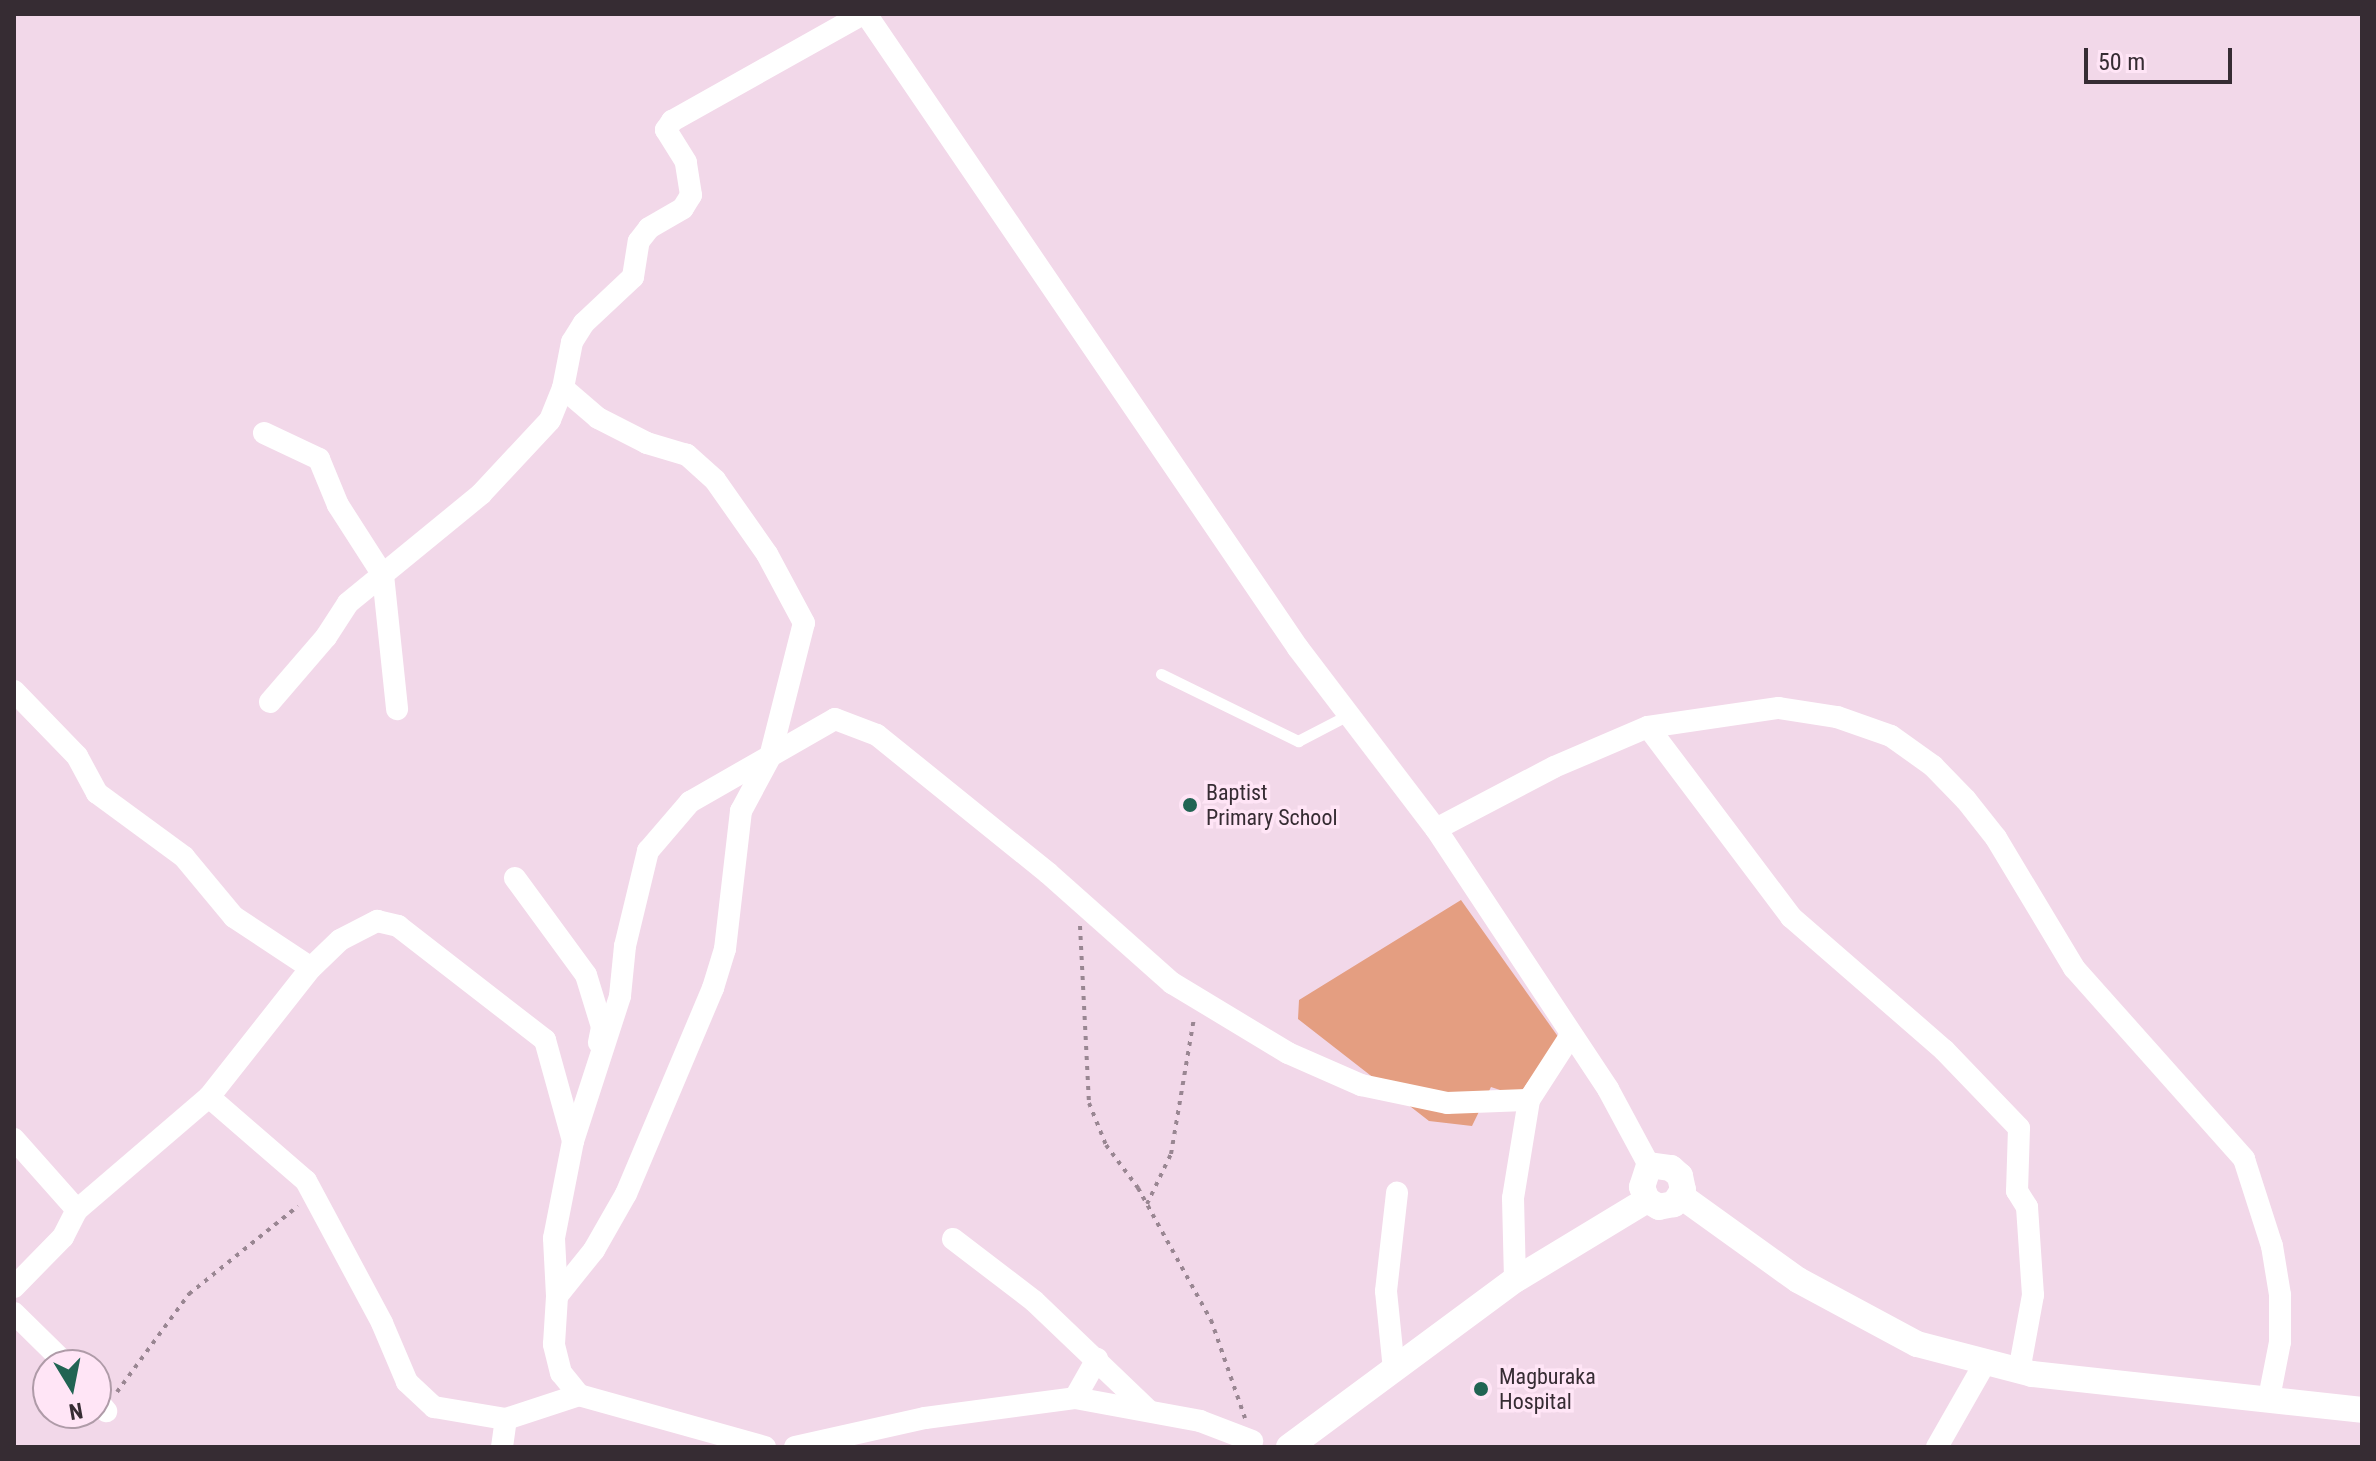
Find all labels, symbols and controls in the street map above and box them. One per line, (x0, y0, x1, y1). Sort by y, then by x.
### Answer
scale bar (2088, 32, 2236, 82)
text: 50 m (2098, 48, 2145, 76)
place label: Baptist Primary School (1206, 779, 1337, 830)
marker: Baptist Primary School (1181, 796, 1199, 814)
north arrow (32, 1349, 112, 1429)
place label: Magburaka Hospital (1499, 1363, 1596, 1414)
marker: Magburaka Hospital (1470, 1378, 1492, 1400)
text: N (67, 1398, 85, 1425)

